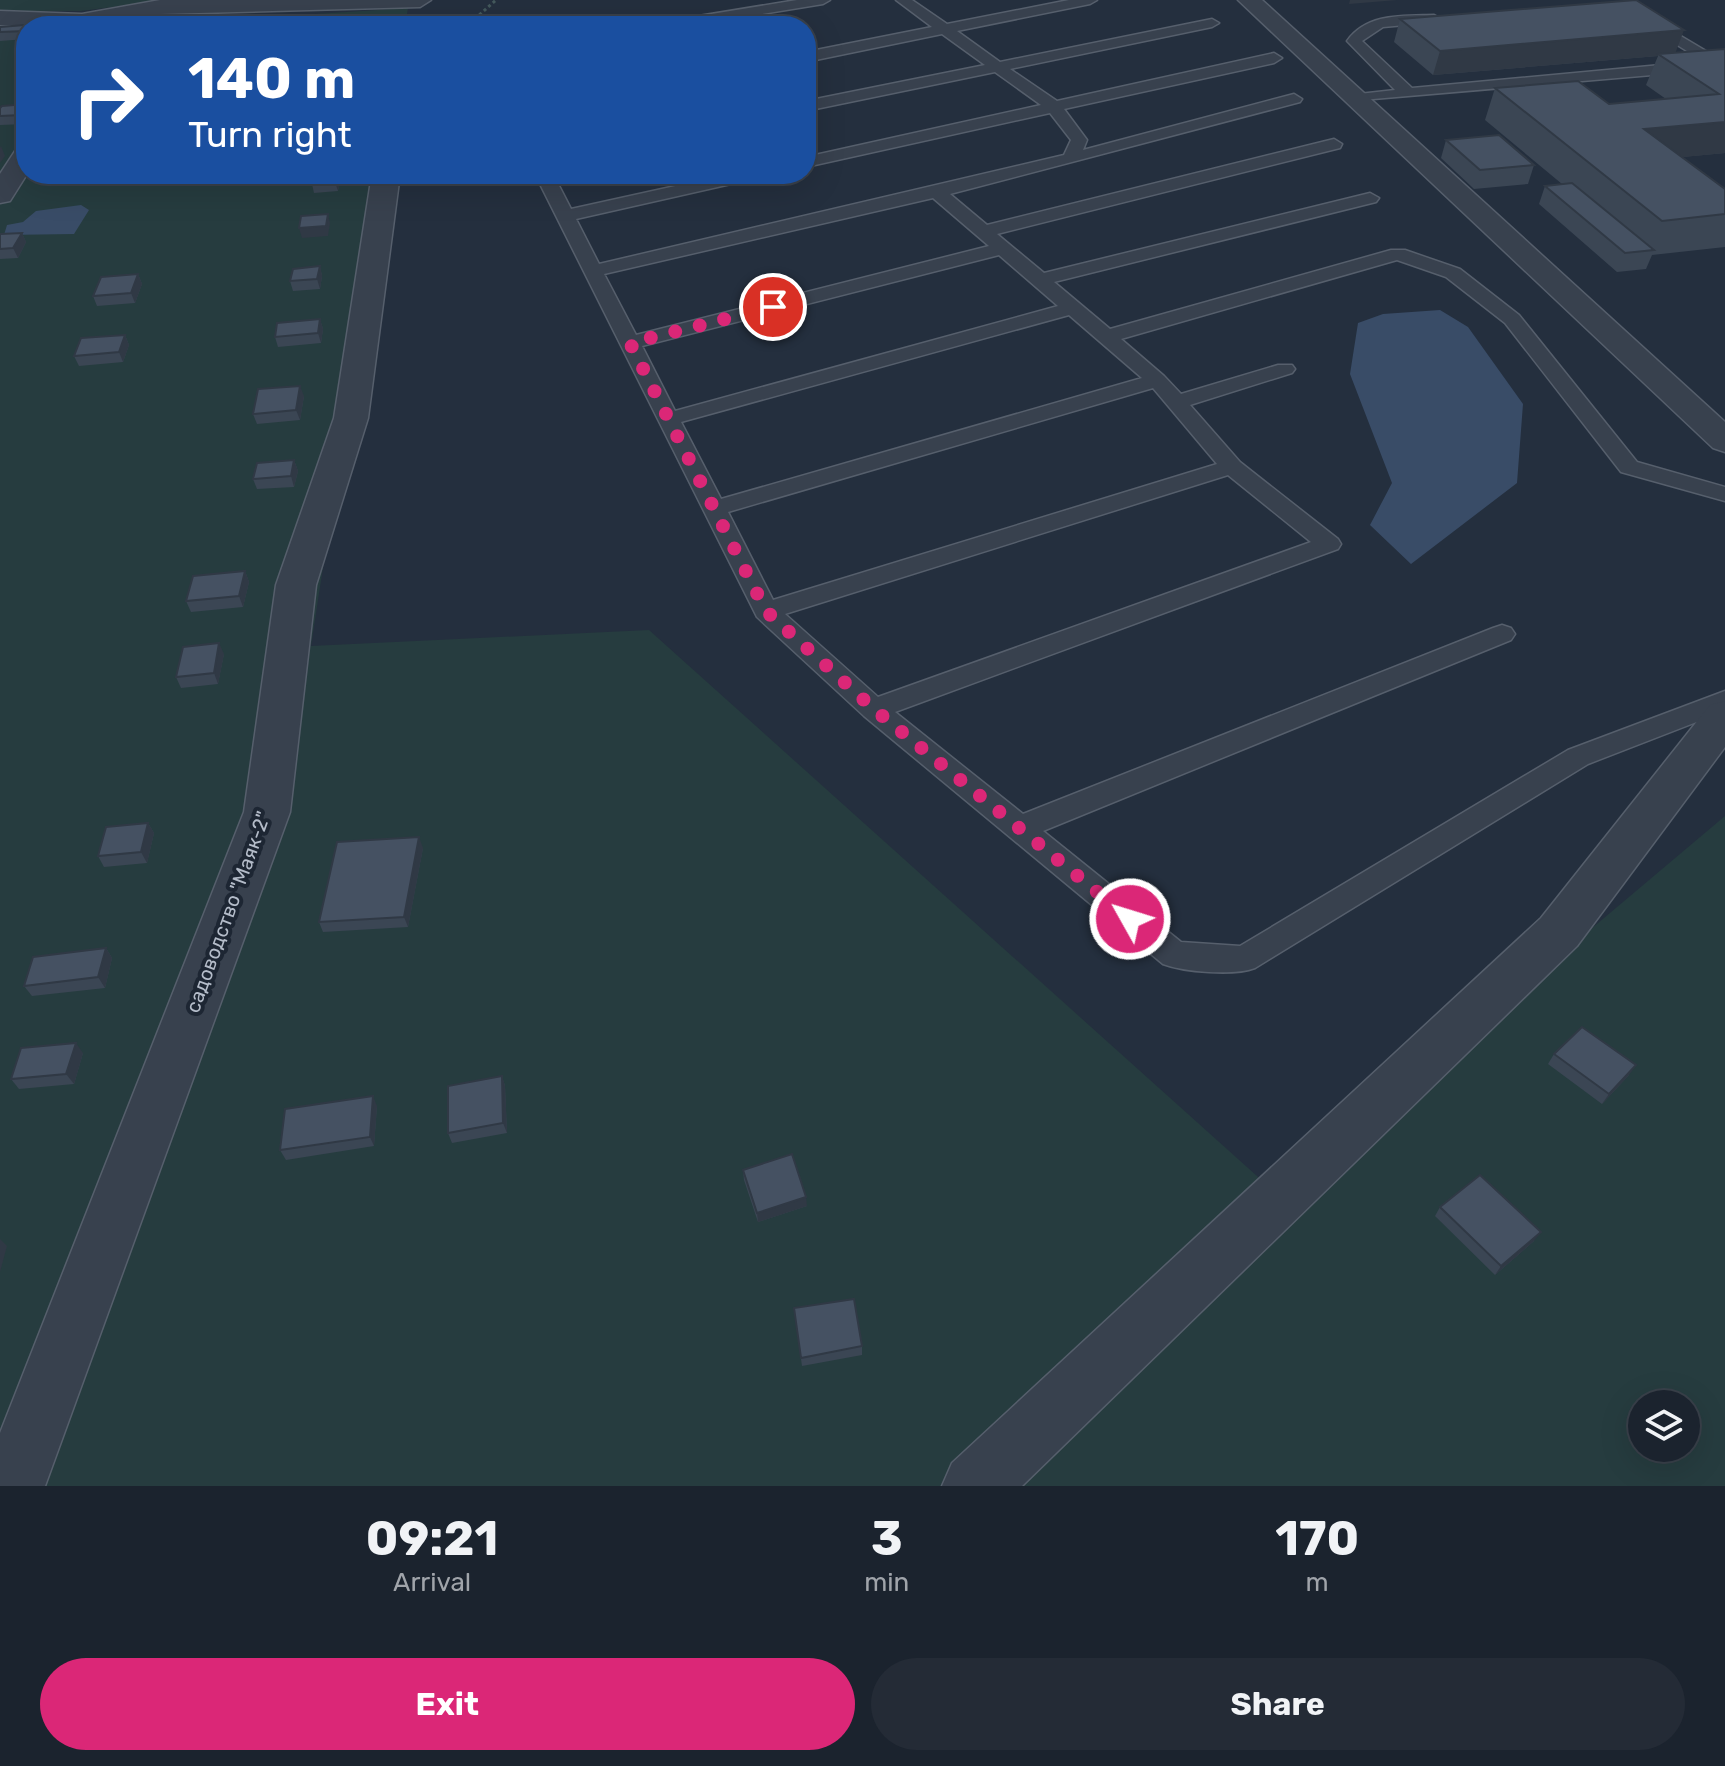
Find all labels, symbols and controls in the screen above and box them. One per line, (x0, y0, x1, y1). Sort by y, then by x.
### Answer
text: 140 m (188, 46, 355, 112)
icon: right (56, 48, 160, 152)
text: Turn right (188, 113, 352, 156)
pin (739, 273, 807, 341)
icon: arrive (751, 285, 795, 329)
street label: садоводство "Маяк-2" (180, 808, 276, 1016)
position arrow (1088, 877, 1172, 961)
map controls (1628, 1390, 1700, 1462)
button: layers (1628, 1390, 1700, 1462)
text: 09:21 (366, 1510, 498, 1567)
text: 3 (871, 1510, 903, 1567)
text: 170 (1275, 1510, 1359, 1567)
text: Arrival (393, 1567, 471, 1598)
text: min (864, 1567, 909, 1598)
text: m (1306, 1567, 1329, 1598)
button: Exit (40, 1658, 855, 1750)
button: Share (871, 1658, 1685, 1750)

